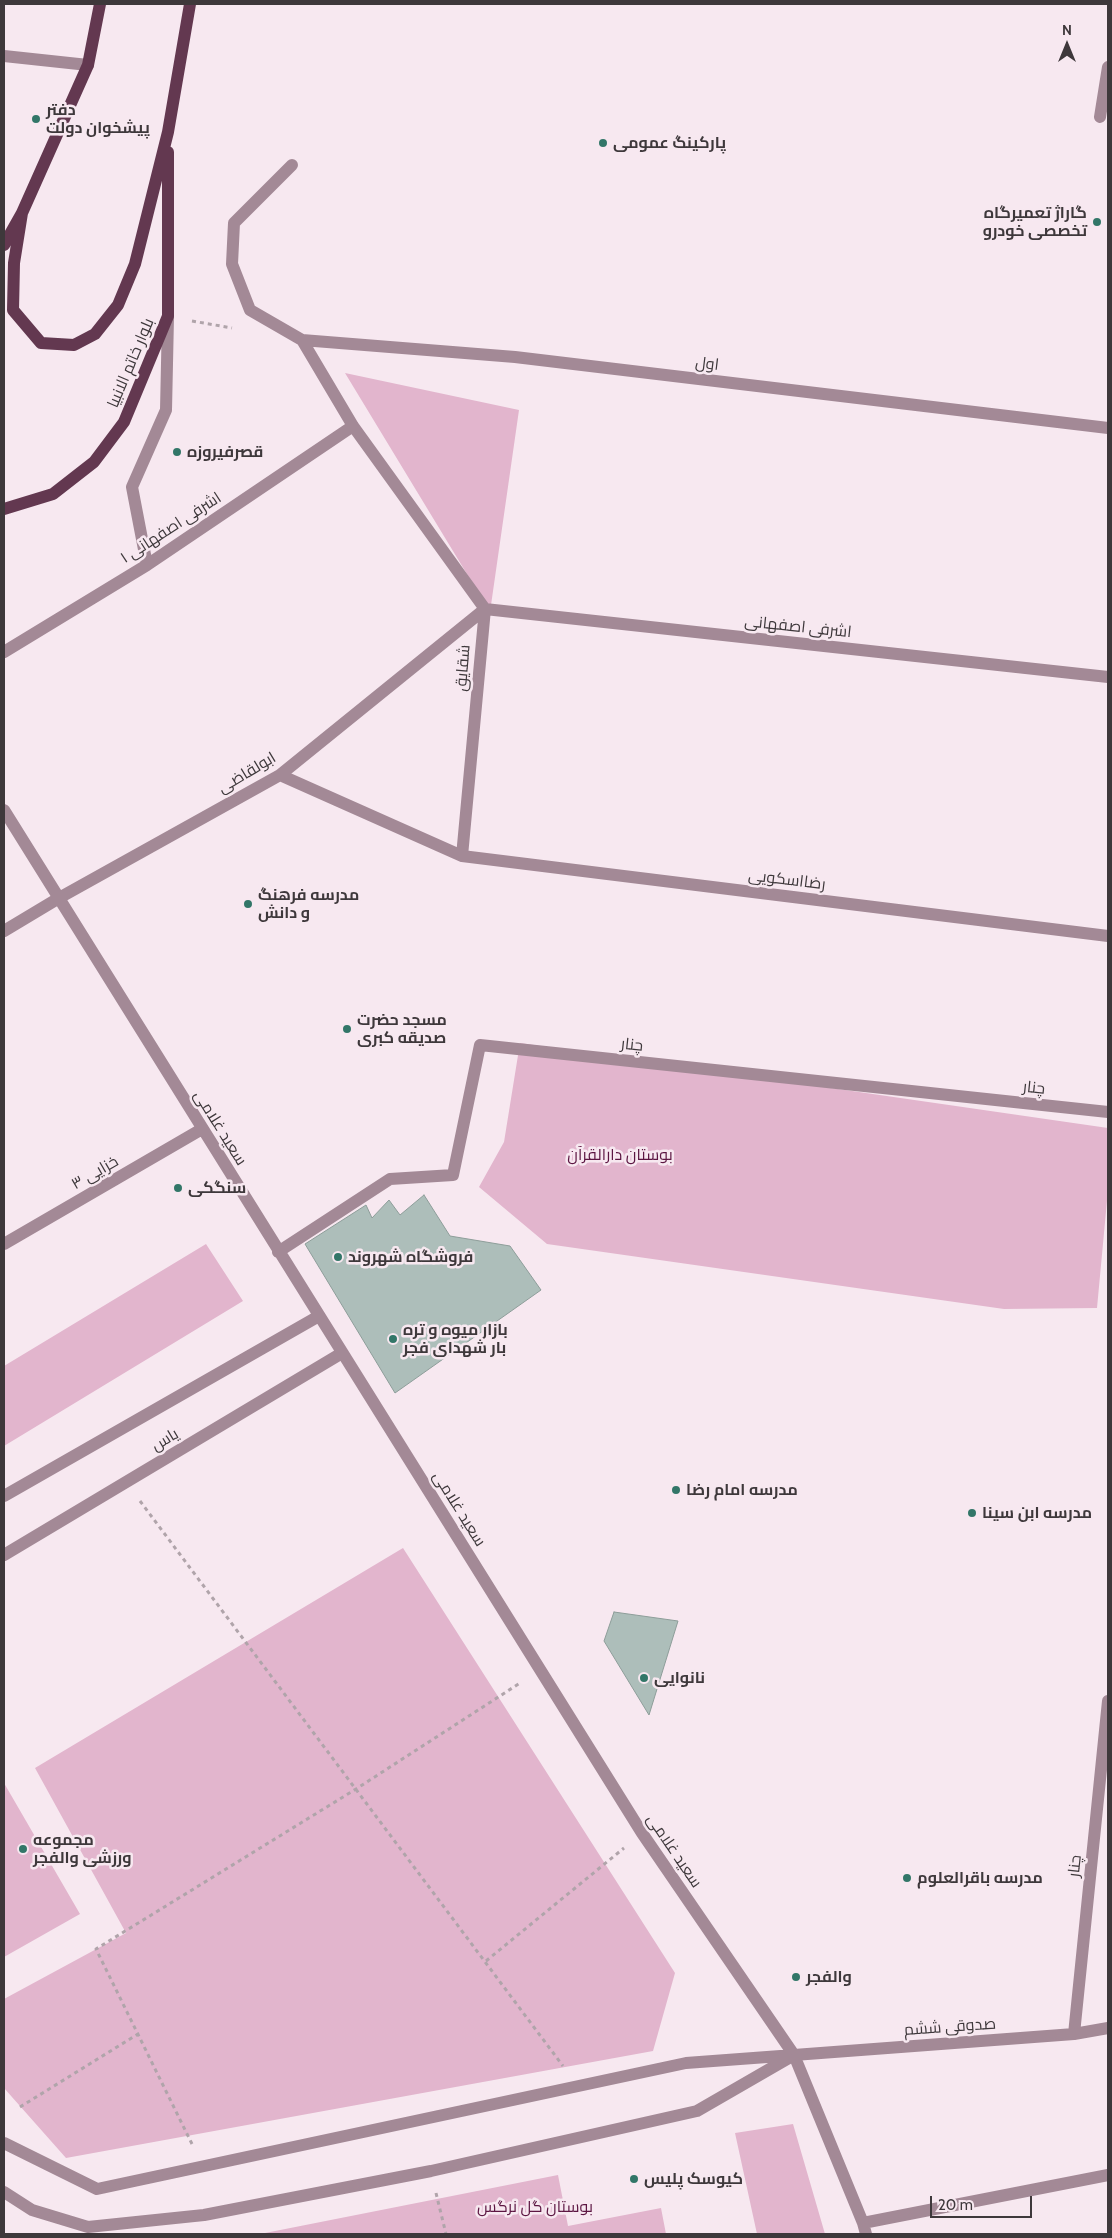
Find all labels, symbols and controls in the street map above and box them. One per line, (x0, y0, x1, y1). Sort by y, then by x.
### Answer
north arrow (1042, 20, 1092, 70)
text: N (1062, 21, 1072, 39)
place label: دفتر پیشخوان دولت (46, 100, 150, 138)
marker: دفتر پیشخوان دولت (30, 113, 42, 125)
place label: پارکینگ عمومی (613, 133, 726, 153)
marker: پارکینگ عمومی (597, 137, 609, 149)
place label: گاراژ تعمیرگاه تخصصی خودرو (983, 203, 1087, 241)
marker: گاراژ تعمیرگاه تخصصی خودرو (1091, 216, 1103, 228)
street label: بلوار خاتم الانبیا (103, 315, 159, 411)
street label: اول (694, 353, 720, 375)
place label: قصرفیروزه (187, 442, 263, 462)
marker: قصرفیروزه (171, 446, 183, 458)
street label: اشرفی اصفهانی ۱ (117, 488, 225, 568)
street label: اشرفی اصفهانی (743, 612, 853, 642)
street label: شقایق (451, 644, 475, 692)
street label: ابولقاضی (214, 748, 280, 798)
street label: رضااسکویی (747, 866, 827, 894)
place label: مدرسه فرهنگ و دانش (258, 885, 359, 923)
marker: مدرسه فرهنگ و دانش (242, 898, 254, 910)
place label: مسجد حضرت صدیقه کبری (357, 1010, 447, 1048)
marker: مسجد حضرت صدیقه کبری (341, 1023, 353, 1035)
street label: چنار (620, 1034, 644, 1056)
street label: چنار (1022, 1077, 1046, 1099)
street label: سعید غلامی (189, 1087, 251, 1169)
park label: بوستان دارالقرآن (567, 1145, 673, 1165)
street label: خزایی ۳ (68, 1152, 122, 1194)
place label: سنگکی (188, 1178, 246, 1198)
marker: سنگکی (172, 1182, 184, 1194)
place label: فروشگاه شهروند (348, 1247, 473, 1267)
marker: فروشگاه شهروند (332, 1251, 344, 1263)
place label: بازار میوه و تره‌ بار شهدای فجر (403, 1320, 508, 1358)
marker: بازار میوه و تره‌ بار شهدای فجر (387, 1333, 399, 1345)
street label: یاس (148, 1424, 182, 1456)
street label: سعید غلامی (428, 1468, 490, 1550)
place label: مدرسه امام رضا (686, 1480, 798, 1500)
marker: مدرسه امام رضا (670, 1484, 682, 1496)
place label: مدرسه ابن سینا (982, 1503, 1092, 1523)
marker: مدرسه ابن سینا (966, 1507, 978, 1519)
place label: نانوایی (654, 1668, 705, 1688)
marker: نانوایی (638, 1672, 650, 1684)
street label: سعید غلامی (642, 1810, 706, 1892)
place label: مجموعه ورزشی والفجر (33, 1830, 132, 1868)
marker: مجموعه ورزشی والفجر (17, 1843, 29, 1855)
street label: چنار (1064, 1854, 1086, 1878)
place label: مدرسه باقرالعلوم (917, 1868, 1043, 1888)
marker: مدرسه باقرالعلوم (901, 1872, 913, 1884)
place label: والفجر (806, 1967, 852, 1987)
marker: والفجر (790, 1971, 802, 1983)
street label: صدوقی ششم (903, 2014, 997, 2040)
place label: کیوسک پلیس (644, 2169, 743, 2189)
marker: کیوسک پلیس (628, 2173, 640, 2185)
scale bar (932, 2186, 1034, 2218)
text: 20 m (938, 2196, 973, 2214)
park label: بوستان گل نرگس (477, 2197, 593, 2217)

